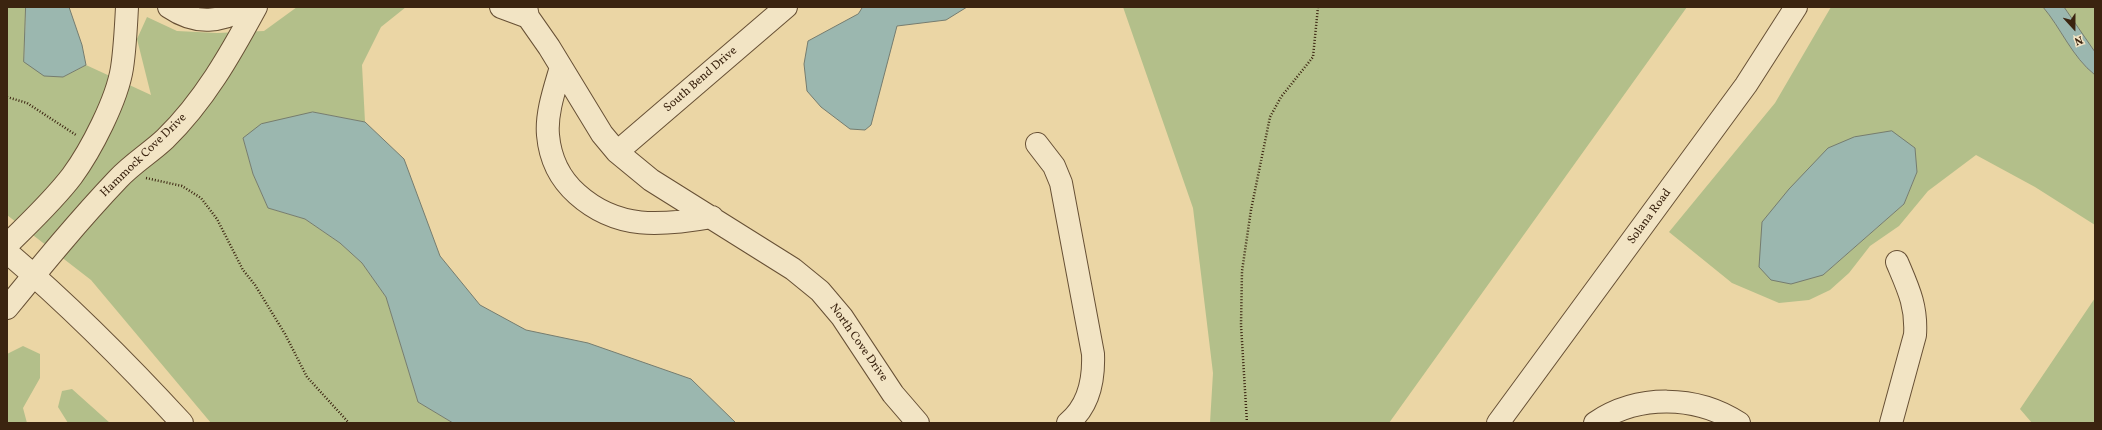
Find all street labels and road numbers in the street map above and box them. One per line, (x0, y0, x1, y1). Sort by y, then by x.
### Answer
street label: South Bend Drive (661, 44, 741, 116)
street label: Hammock Cove Drive (98, 111, 190, 201)
street label: Solana Road (1625, 186, 1675, 248)
street label: North Cove Drive (826, 301, 890, 385)

